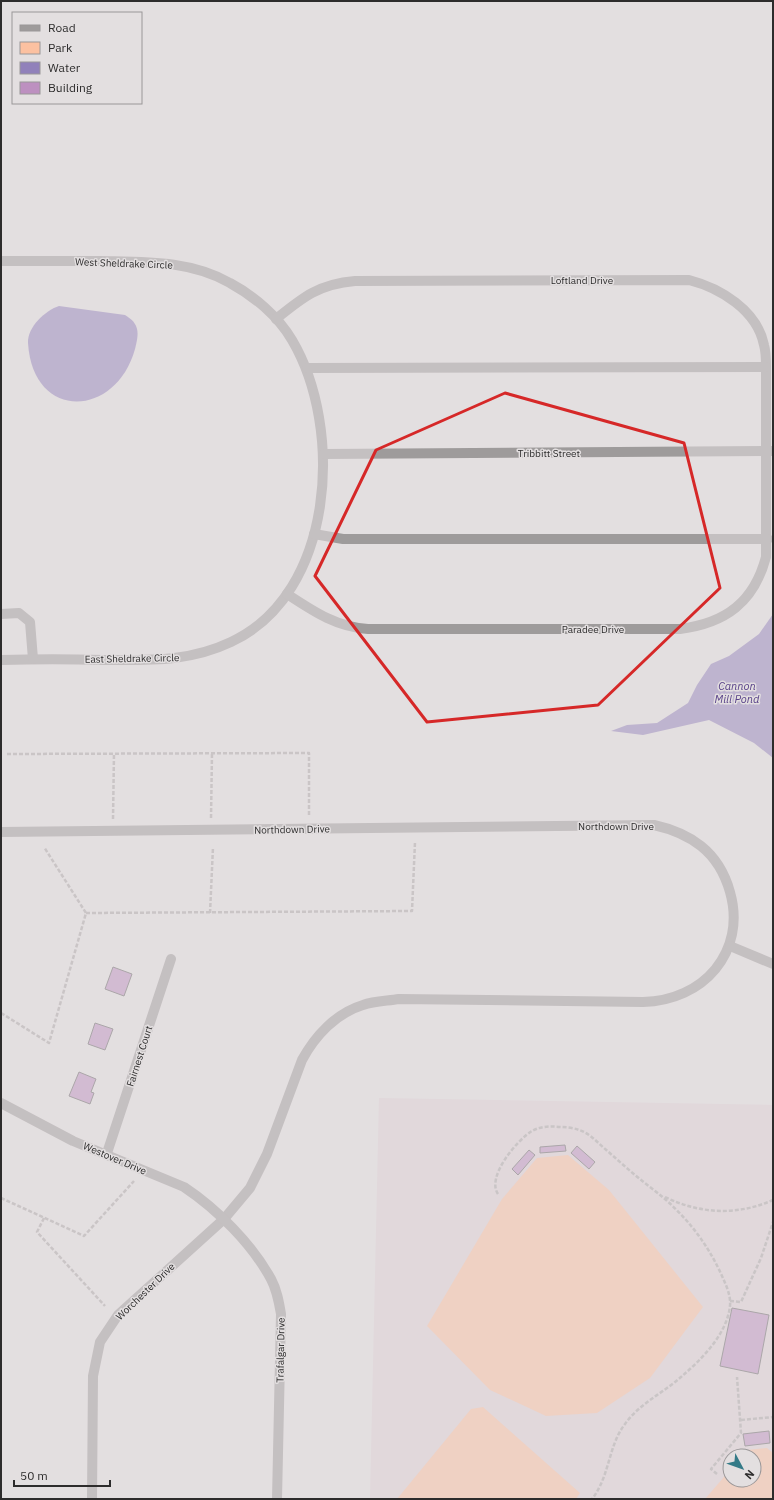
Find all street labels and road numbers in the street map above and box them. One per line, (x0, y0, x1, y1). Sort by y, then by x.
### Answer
street label: West Sheldrake Circle (75, 255, 174, 272)
street label: Loftland Drive (551, 274, 614, 287)
street label: Tribbitt Street (518, 447, 581, 460)
street label: Paradee Drive (562, 623, 625, 636)
street label: East Sheldrake Circle (84, 651, 180, 666)
street label: Northdown Drive (578, 820, 654, 833)
street label: Northdown Drive (254, 822, 331, 837)
street label: Fairnest Court (124, 1024, 156, 1088)
street label: Westover Drive (81, 1139, 149, 1178)
street label: Worchester Drive (113, 1260, 178, 1323)
street label: Trafalgar Drive (273, 1317, 288, 1383)

